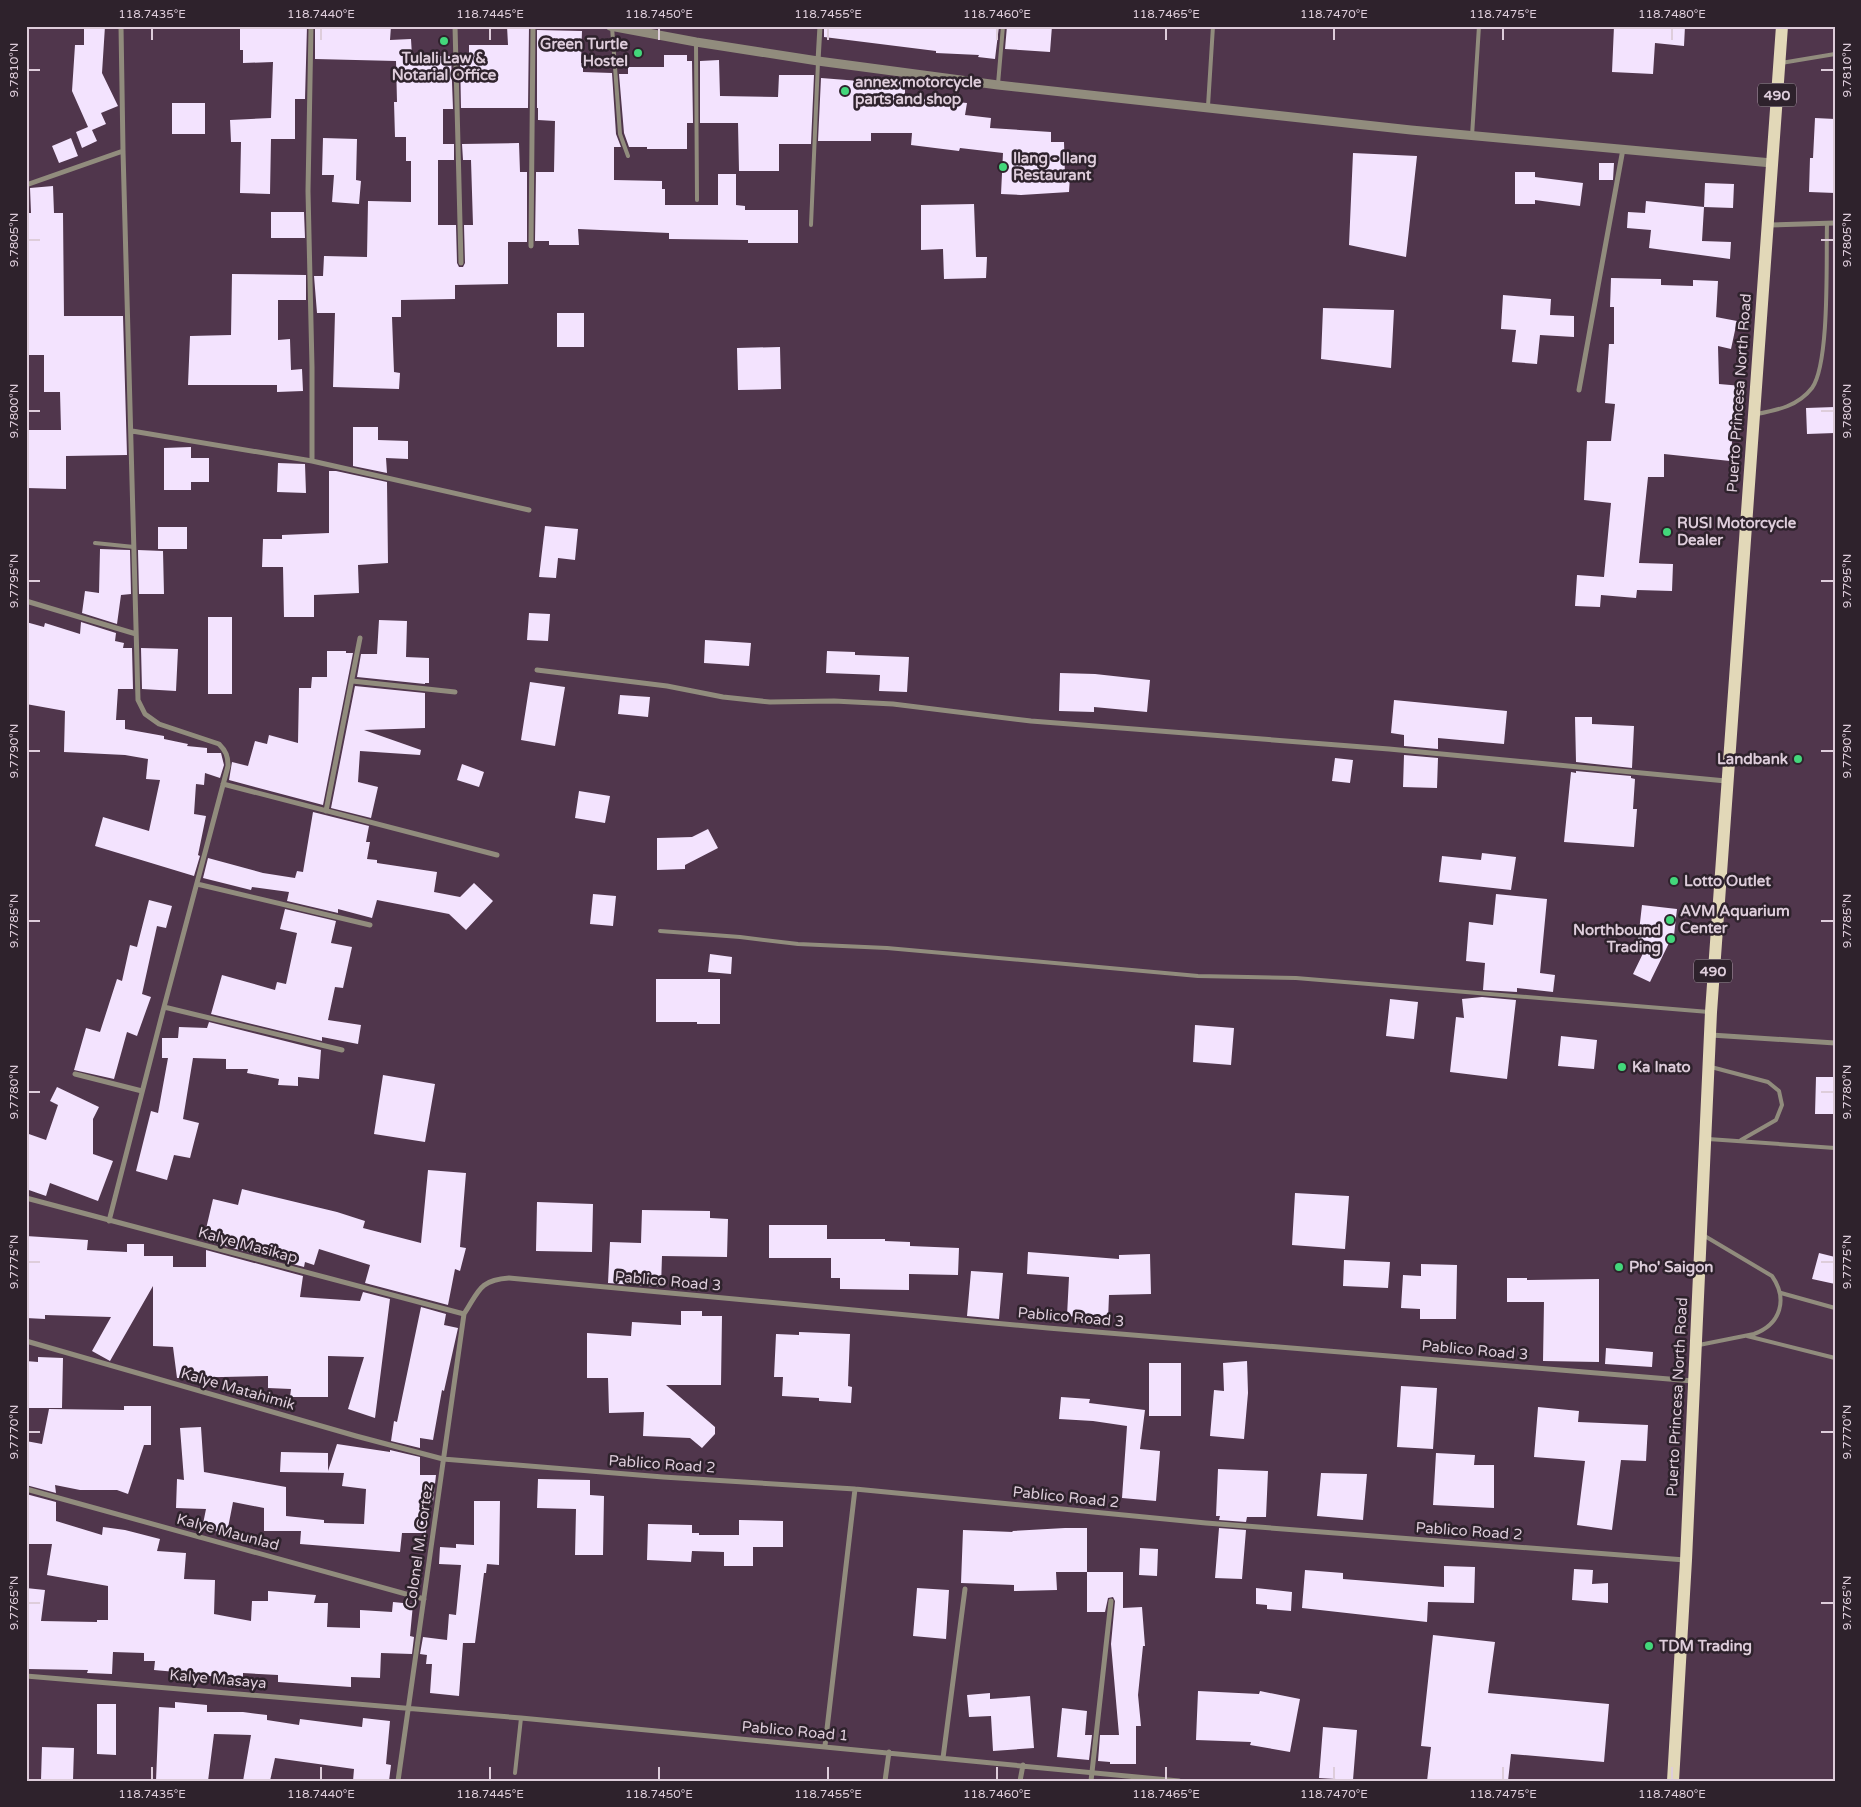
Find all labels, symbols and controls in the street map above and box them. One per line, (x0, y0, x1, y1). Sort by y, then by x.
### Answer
text: 118.7435°E (118, 7, 186, 21)
text: 118.7440°E (287, 7, 355, 21)
text: 118.7445°E (456, 7, 524, 21)
text: 118.7450°E (625, 7, 693, 21)
text: 118.7455°E (794, 7, 862, 21)
text: 118.7460°E (963, 7, 1031, 21)
text: 118.7465°E (1132, 7, 1200, 21)
text: 118.7470°E (1300, 7, 1368, 21)
text: 118.7475°E (1469, 7, 1537, 21)
text: 118.7480°E (1638, 7, 1706, 21)
marker: Tulali Law & Notarial Office (438, 35, 450, 47)
place label: Green Turtle Hostel (540, 35, 629, 70)
text: 9.7810°N (7, 43, 21, 97)
text: 9.7810°N (1840, 43, 1854, 97)
marker: Green Turtle Hostel (632, 47, 644, 59)
place label: Tulali Law & Notarial Office (392, 49, 497, 84)
place label: annex motorcycle parts and shop (855, 73, 982, 109)
road number: 490 (1758, 84, 1796, 106)
marker: annex motorcycle parts and shop (839, 85, 851, 97)
place label: Ilang - Ilang Restaurant (1013, 149, 1097, 184)
marker: Ilang - Ilang Restaurant (997, 161, 1009, 173)
text: 9.7805°N (7, 213, 21, 267)
text: 9.7805°N (1840, 213, 1854, 267)
street label: Puerto Princesa North Road (1723, 293, 1755, 493)
text: 9.7800°N (7, 384, 21, 438)
text: 9.7800°N (1840, 384, 1854, 438)
place label: RUSI Motorcycle Dealer (1677, 514, 1797, 549)
marker: RUSI Motorcycle Dealer (1661, 526, 1673, 538)
text: 9.7795°N (7, 554, 21, 608)
text: 9.7795°N (1840, 554, 1854, 608)
text: 9.7790°N (7, 724, 21, 778)
text: 9.7790°N (1840, 724, 1854, 778)
place label: Landbank (1717, 750, 1788, 768)
marker: Landbank (1792, 753, 1804, 765)
place label: Lotto Outlet (1684, 872, 1771, 890)
marker: Lotto Outlet (1668, 875, 1680, 887)
text: 9.7785°N (7, 894, 21, 948)
text: 9.7785°N (1840, 894, 1854, 948)
place label: AVM Aquarium Center (1680, 902, 1790, 937)
marker: AVM Aquarium Center (1664, 914, 1676, 926)
place label: Northbound Trading (1573, 921, 1661, 957)
marker: Northbound Trading (1665, 933, 1677, 945)
road number: 490 (1694, 959, 1732, 982)
place label: Ka Inato (1632, 1058, 1691, 1076)
marker: Ka Inato (1616, 1061, 1628, 1073)
text: 9.7780°N (7, 1065, 21, 1119)
text: 9.7780°N (1840, 1065, 1854, 1119)
street label: Kalye Masikap (196, 1223, 300, 1267)
text: 9.7775°N (7, 1235, 21, 1289)
text: 9.7775°N (1840, 1235, 1854, 1289)
place label: Pho' Saigon (1629, 1258, 1713, 1277)
marker: Pho' Saigon (1613, 1261, 1625, 1273)
street label: Pablico Road 3 (614, 1267, 722, 1295)
street label: Puerto Princesa North Road (1663, 1297, 1691, 1497)
street label: Pablico Road 3 (1017, 1303, 1125, 1331)
street label: Pablico Road 3 (1421, 1336, 1529, 1364)
street label: Kalye Matahimik (179, 1364, 297, 1414)
text: 9.7770°N (7, 1405, 21, 1459)
text: 9.7770°N (1840, 1405, 1854, 1459)
street label: Pablico Road 2 (608, 1451, 716, 1477)
street label: Colonel M. Cortez (401, 1482, 437, 1610)
street label: Pablico Road 2 (1012, 1482, 1120, 1512)
street label: Kalye Maunlad (175, 1510, 281, 1554)
street label: Pablico Road 2 (1415, 1518, 1523, 1544)
text: 9.7765°N (7, 1576, 21, 1630)
text: 9.7765°N (1840, 1576, 1854, 1630)
place label: TDM Trading (1658, 1637, 1752, 1656)
marker: TDM Trading (1643, 1640, 1655, 1652)
street label: Kalye Masaya (169, 1666, 267, 1692)
street label: Pablico Road 1 (741, 1717, 849, 1745)
text: 118.7435°E (118, 1787, 186, 1801)
text: 118.7440°E (287, 1787, 355, 1801)
text: 118.7445°E (456, 1787, 524, 1801)
text: 118.7450°E (625, 1787, 693, 1801)
text: 118.7455°E (794, 1787, 862, 1801)
text: 118.7460°E (963, 1787, 1031, 1801)
text: 118.7465°E (1132, 1787, 1200, 1801)
text: 118.7470°E (1300, 1787, 1368, 1801)
text: 118.7475°E (1469, 1787, 1537, 1801)
text: 118.7480°E (1638, 1787, 1706, 1801)

